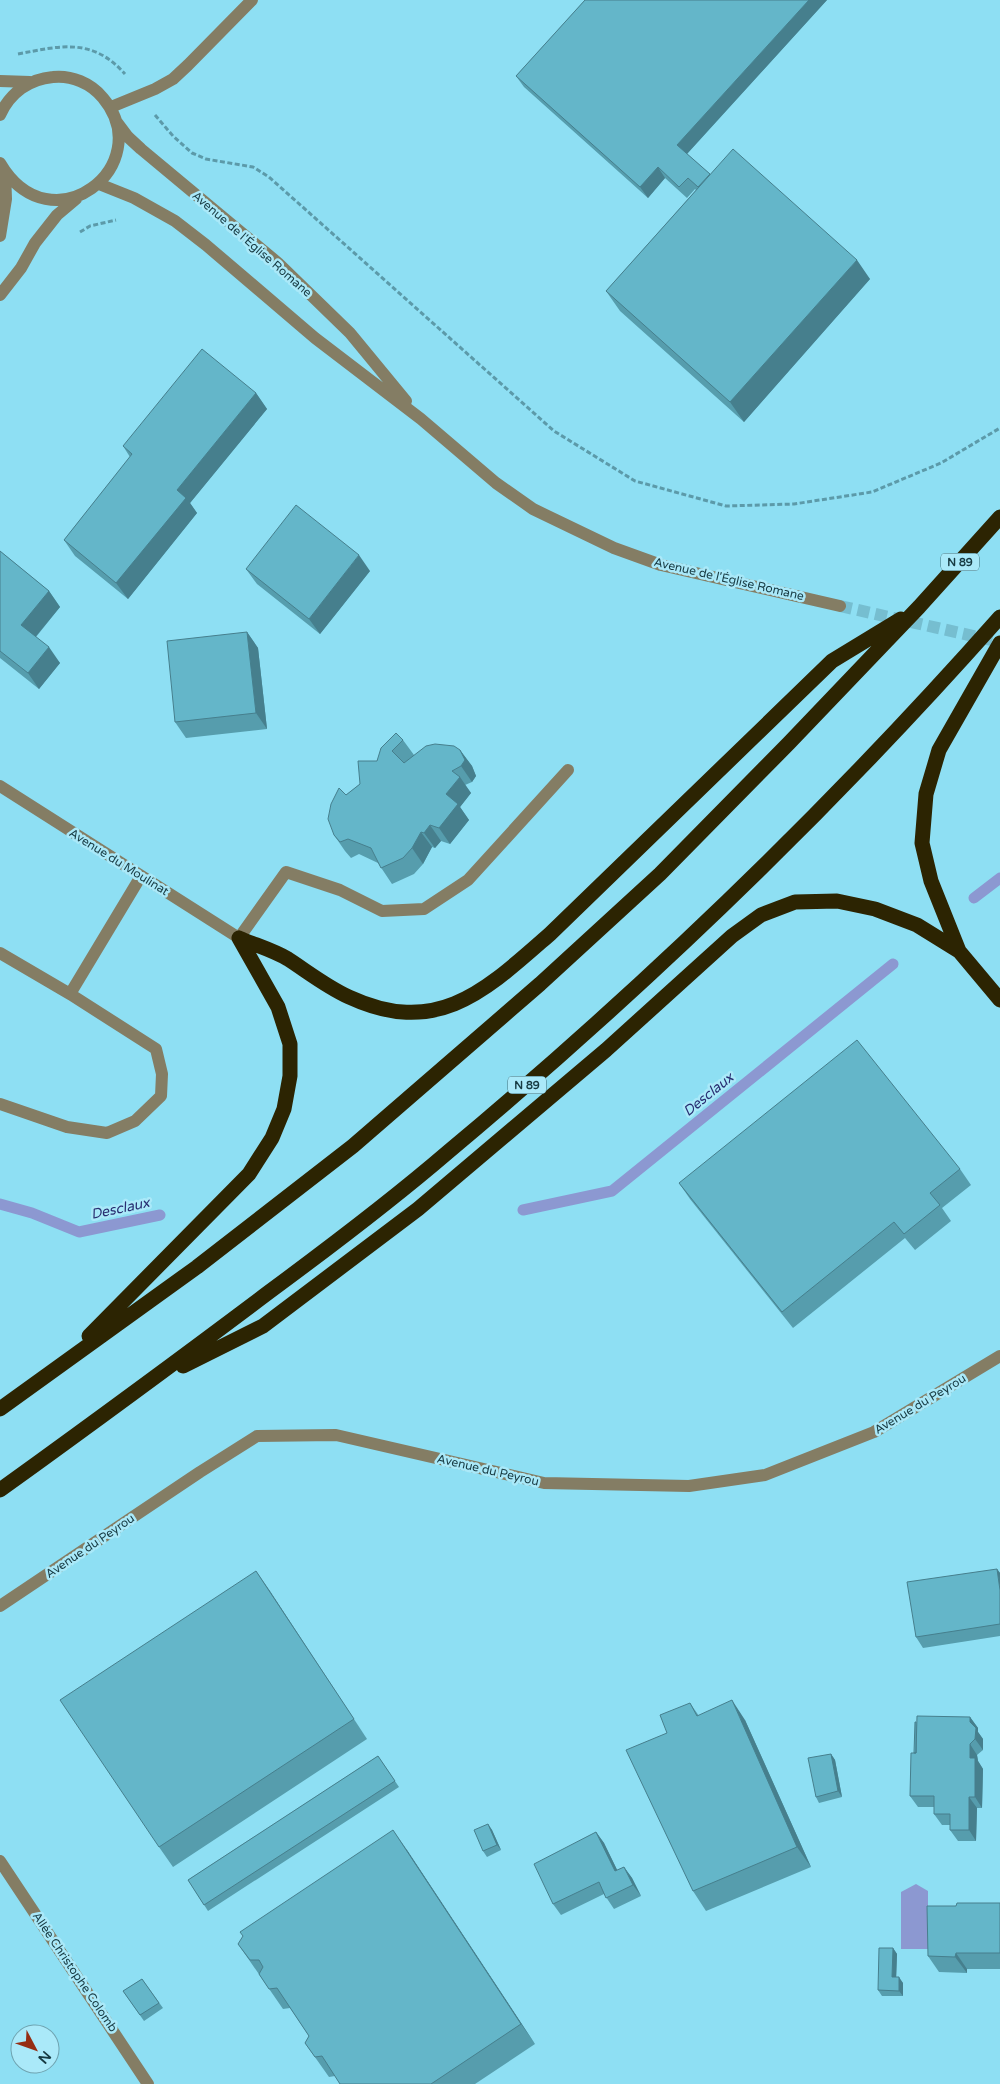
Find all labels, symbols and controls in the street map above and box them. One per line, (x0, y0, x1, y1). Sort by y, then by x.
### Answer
street label: Avenue de l'Église Romane (189, 188, 315, 300)
road number: N 89 (941, 554, 979, 570)
street label: Avenue de l'Église Romane (653, 555, 806, 603)
street label: Avenue du Moulinat (67, 826, 172, 899)
water label: Desclaux (680, 1068, 738, 1120)
road number: N 89 (508, 1076, 546, 1094)
water label: Desclaux (89, 1194, 152, 1223)
street label: Avenue du Peyrou (872, 1371, 968, 1437)
street label: Avenue du Peyrou (436, 1451, 540, 1489)
street label: Avenue du Peyrou (43, 1511, 137, 1581)
street label: Allée Christophe Colomb (30, 1909, 120, 2035)
north arrow (10, 2024, 60, 2074)
text: N (34, 2047, 55, 2067)

